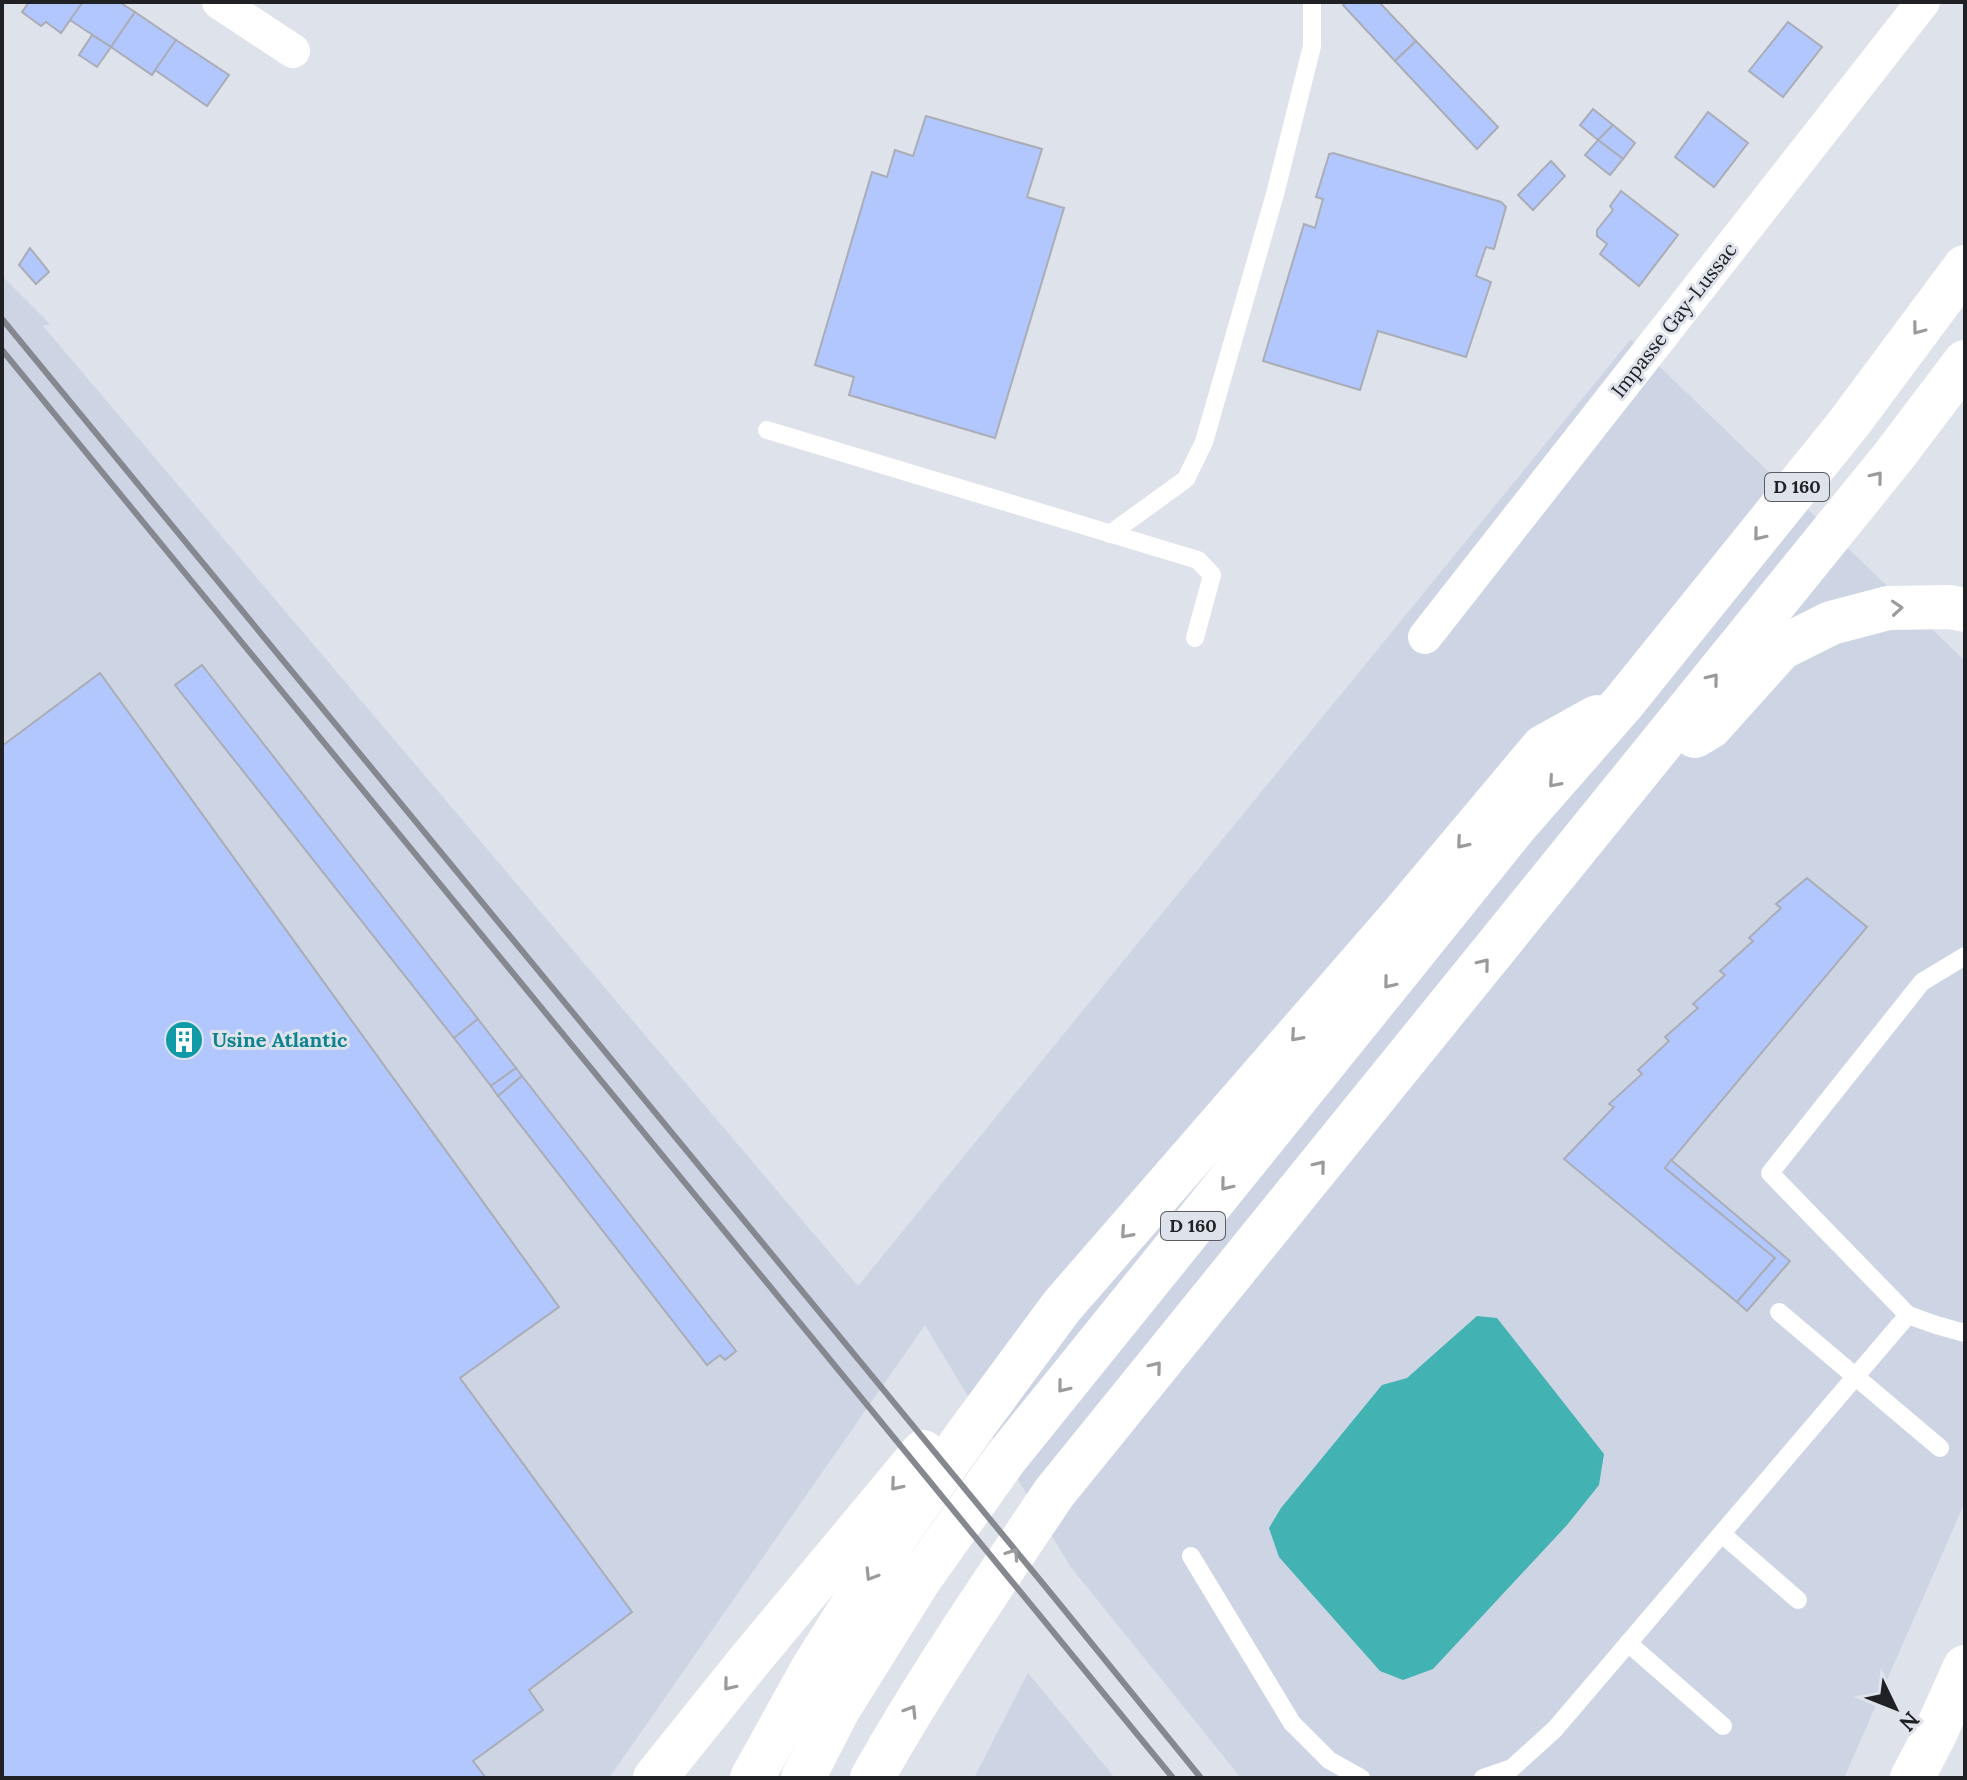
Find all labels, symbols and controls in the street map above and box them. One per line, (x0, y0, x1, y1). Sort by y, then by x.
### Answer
street label: Impasse Gay-Lussac (1605, 237, 1742, 402)
one-way arrow (1914, 321, 1928, 335)
one-way arrow (1867, 472, 1882, 487)
road number: D 160 (1765, 473, 1829, 501)
one-way arrow (1754, 525, 1769, 540)
one-way arrow (1891, 600, 1904, 617)
one-way arrow (1703, 673, 1717, 688)
one-way arrow (1549, 773, 1564, 787)
one-way arrow (1457, 834, 1472, 849)
one-way arrow (1474, 959, 1489, 973)
one-way arrow (1384, 974, 1399, 988)
building icon: Usine Atlantic (163, 1019, 205, 1061)
place label: Usine Atlantic (212, 1027, 348, 1052)
one-way arrow (1292, 1027, 1306, 1041)
one-way arrow (1310, 1160, 1325, 1175)
one-way arrow (1221, 1176, 1236, 1190)
road number: D 160 (1161, 1212, 1225, 1240)
one-way arrow (1121, 1223, 1136, 1238)
one-way arrow (1147, 1362, 1161, 1377)
one-way arrow (1058, 1378, 1072, 1393)
one-way arrow (891, 1476, 905, 1491)
one-way arrow (1003, 1549, 1018, 1563)
one-way arrow (866, 1566, 881, 1581)
north arrow (1855, 1668, 1935, 1748)
one-way arrow (724, 1676, 739, 1690)
one-way arrow (902, 1705, 917, 1720)
text: N (1894, 1706, 1926, 1737)

